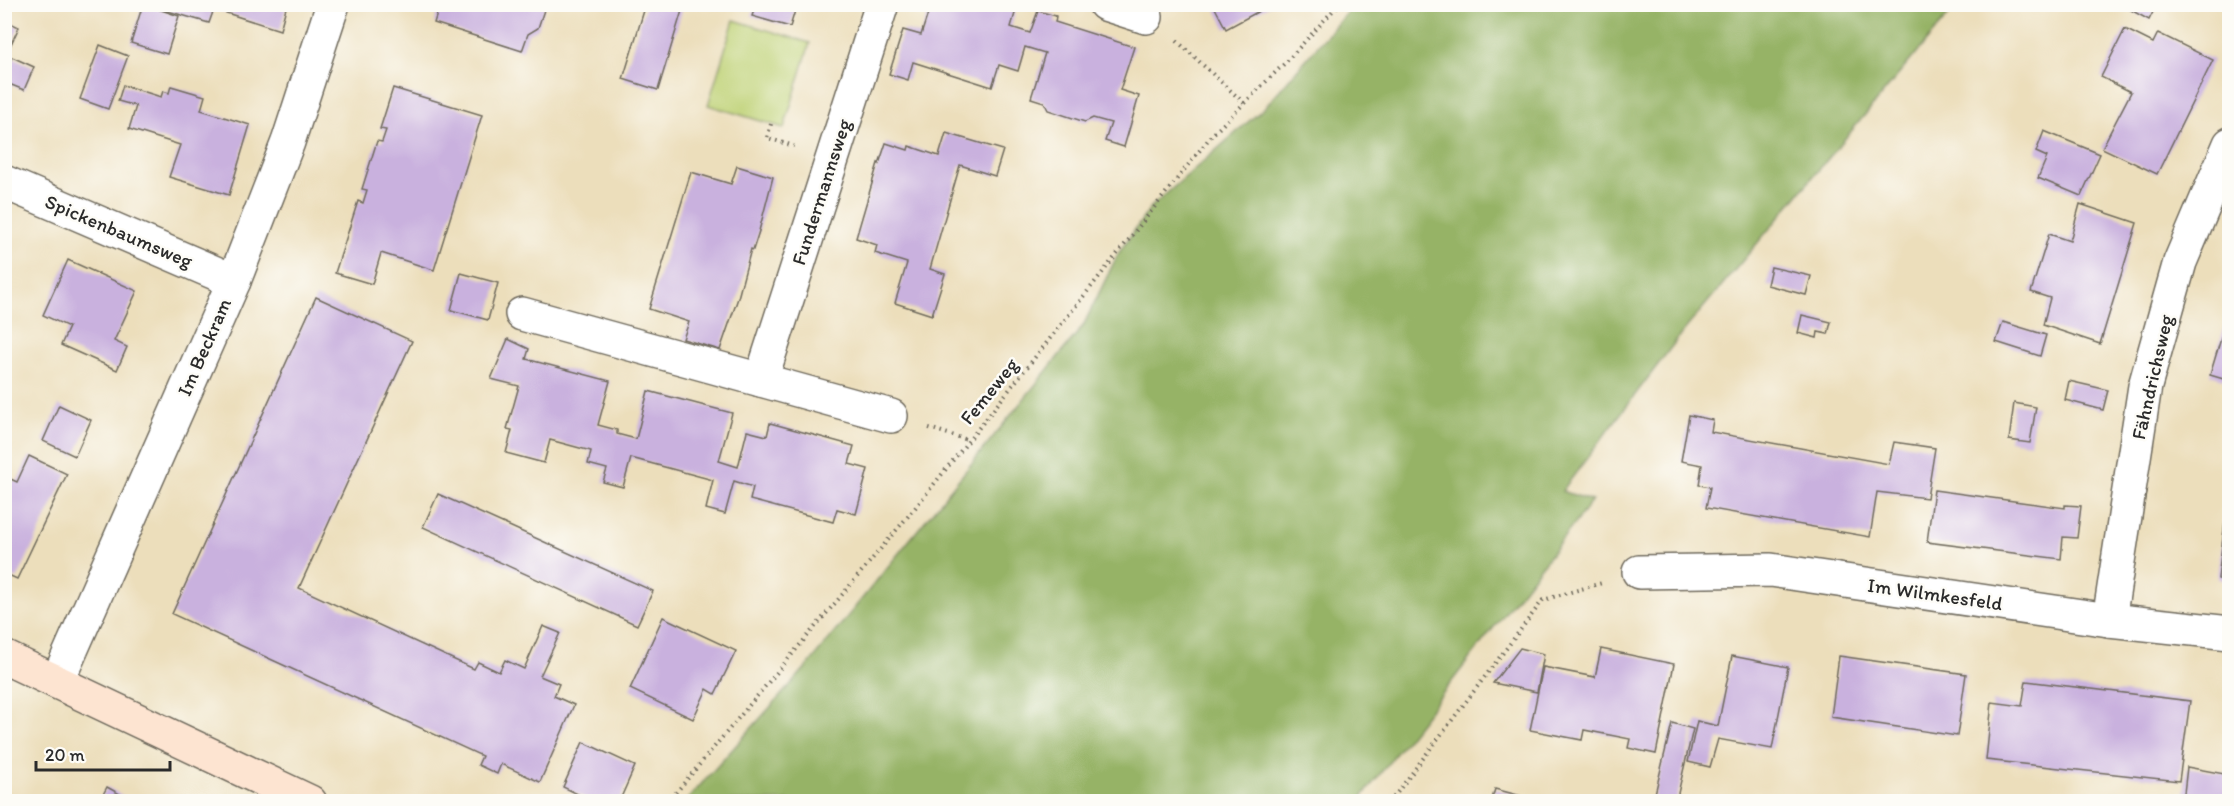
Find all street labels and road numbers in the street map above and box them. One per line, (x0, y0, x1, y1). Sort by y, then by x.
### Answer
street label: Fundermannsweg (786, 115, 856, 268)
street label: Spickenbaumsweg (42, 189, 197, 273)
street label: Im Beckram (172, 294, 236, 400)
street label: Fähndrichsweg (2126, 312, 2178, 442)
street label: Femeweg (955, 352, 1024, 429)
street label: Im Wilmkesfeld (1866, 573, 2004, 615)

